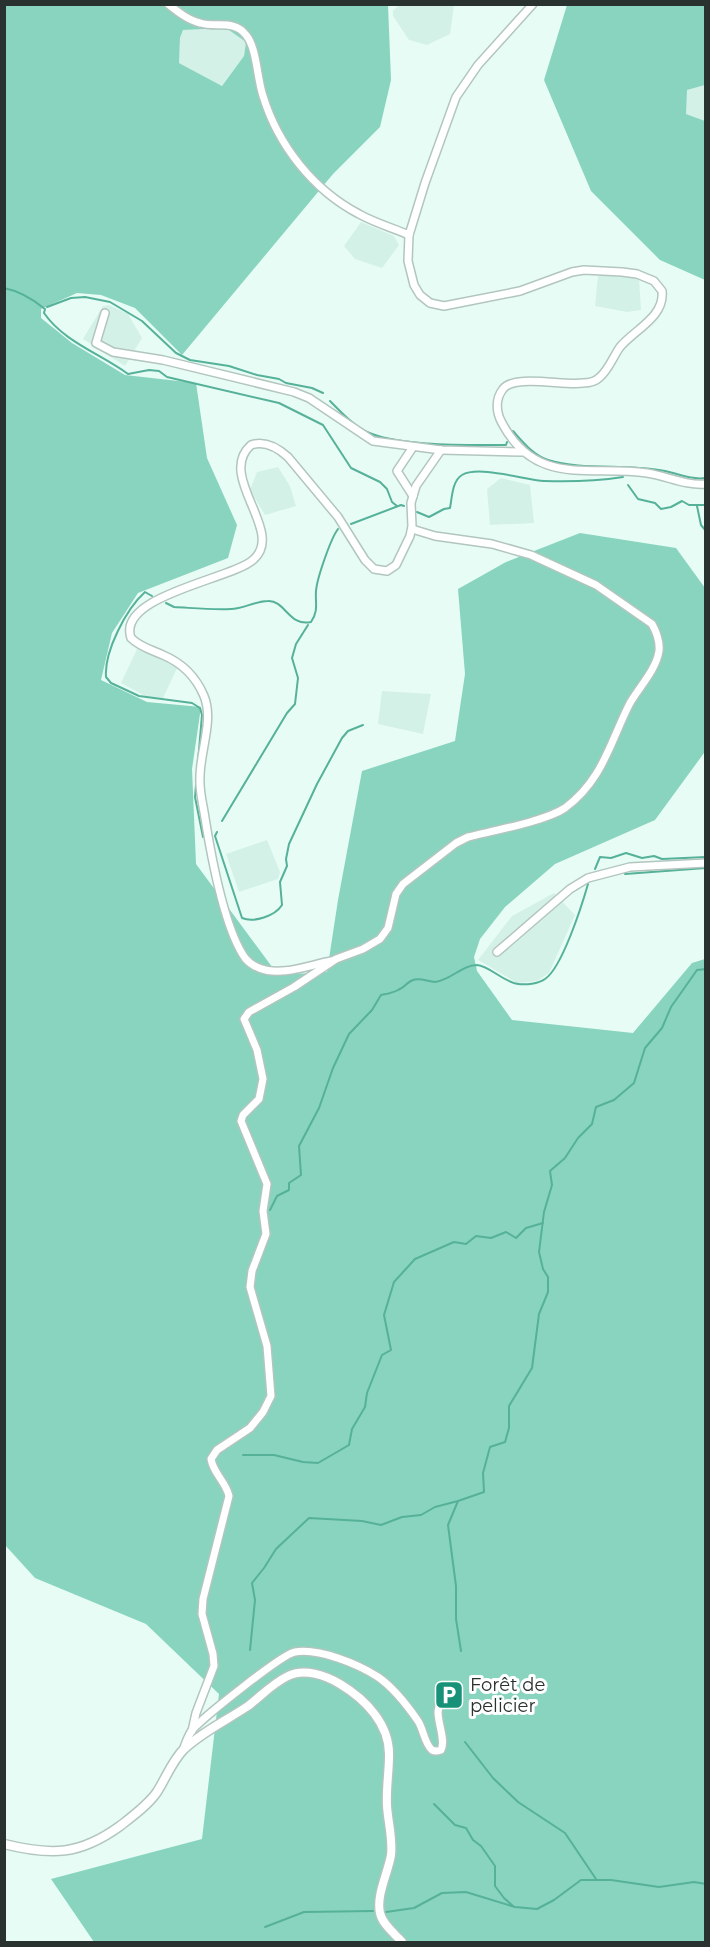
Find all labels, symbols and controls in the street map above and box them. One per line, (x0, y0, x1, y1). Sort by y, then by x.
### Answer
place label: Forêt de pelicier (470, 1674, 545, 1717)
parking icon: Forêt de pelicier (433, 1679, 465, 1711)

